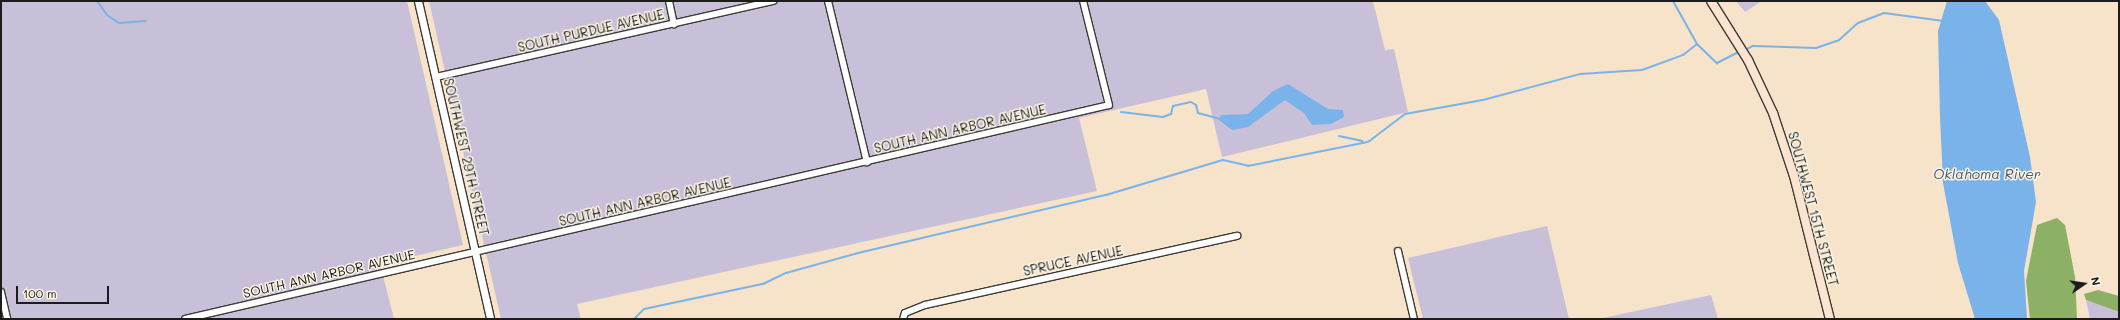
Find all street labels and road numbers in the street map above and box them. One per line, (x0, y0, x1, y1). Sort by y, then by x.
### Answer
street label: SOUTH PURDUE AVENUE (516, 7, 666, 55)
street label: SOUTHWEST 29TH STREET (440, 77, 492, 237)
street label: SOUTH ANN ARBOR AVENUE (872, 102, 1048, 156)
street label: SOUTHWEST 15TH STREET (1785, 130, 1841, 288)
street label: SOUTH ANN ARBOR AVENUE (557, 175, 733, 229)
street label: SPRUCE AVENUE (1022, 243, 1124, 279)
street label: SOUTH ANN ARBOR AVENUE (241, 247, 417, 301)

